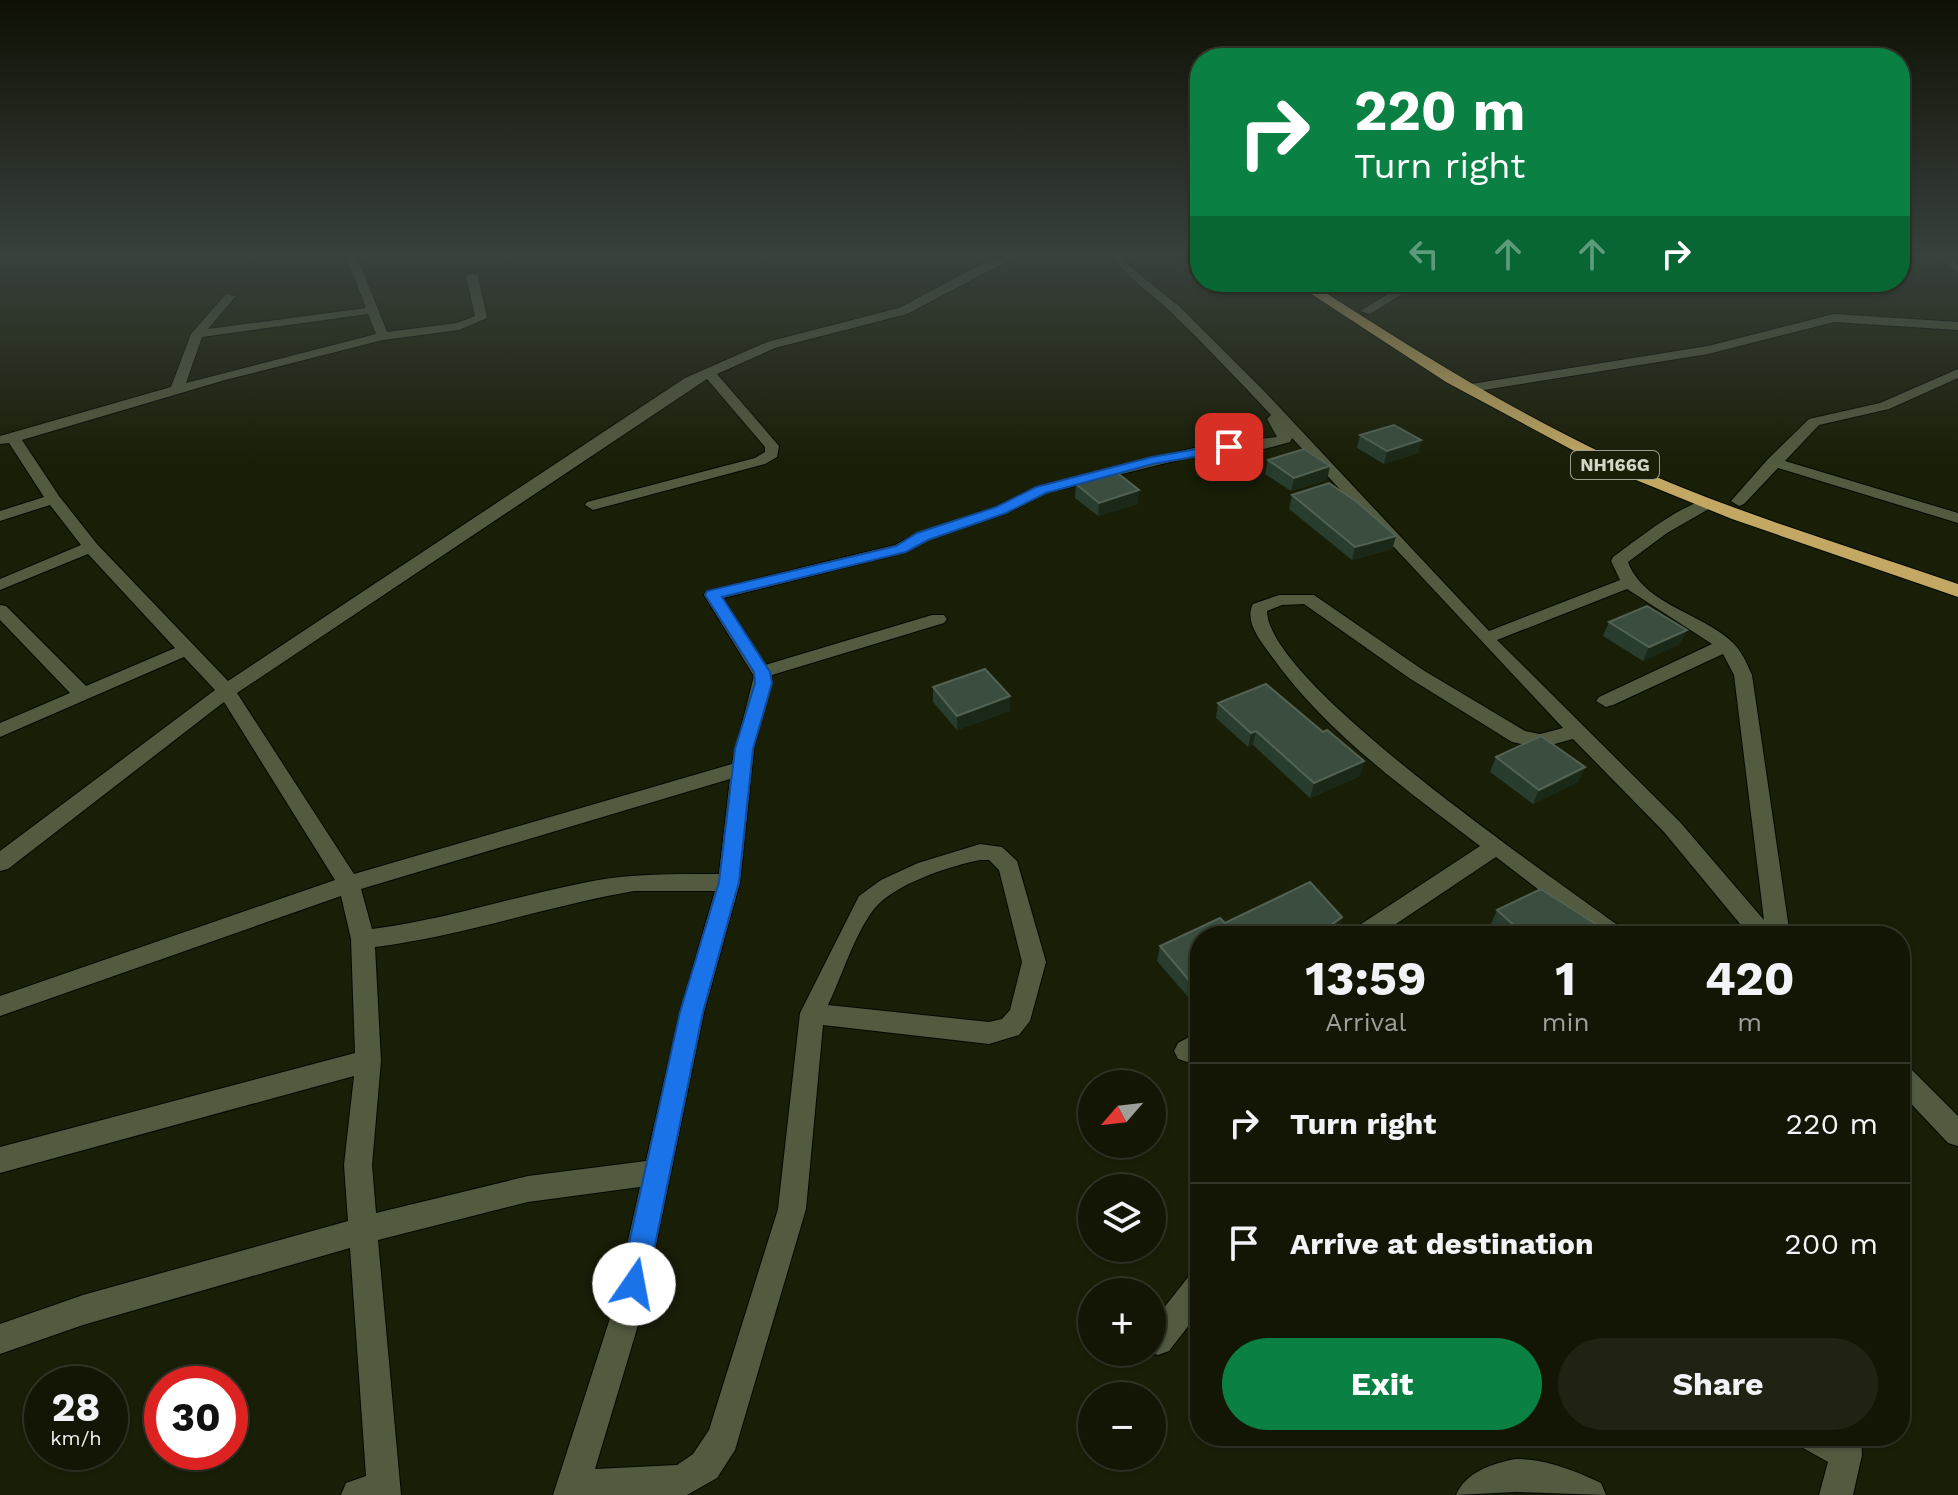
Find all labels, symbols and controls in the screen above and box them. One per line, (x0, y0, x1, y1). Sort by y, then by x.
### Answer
text: 220 m (1354, 78, 1526, 144)
icon: right (1222, 80, 1326, 184)
text: Turn right (1354, 145, 1525, 187)
icon: left (1402, 232, 1446, 276)
icon: ahead (1486, 232, 1530, 276)
icon: ahead (1570, 232, 1614, 276)
icon: right (1654, 232, 1698, 276)
pin (1195, 413, 1263, 481)
icon: arrive (1207, 425, 1251, 469)
road number: NH166G (1571, 451, 1659, 479)
text: 13:59 (1305, 950, 1426, 1007)
text: 1 (1555, 950, 1576, 1007)
text: 420 (1705, 950, 1795, 1007)
text: Arrival (1325, 1007, 1406, 1037)
text: min (1542, 1007, 1590, 1037)
text: m (1737, 1007, 1762, 1037)
north arrow (1078, 1070, 1166, 1158)
map controls (1078, 1070, 1166, 1470)
icon: right (1222, 1101, 1266, 1145)
text: Turn right (1290, 1106, 1436, 1141)
text: 220 m (1786, 1106, 1878, 1141)
button: layers (1078, 1174, 1166, 1262)
icon: arrive (1222, 1221, 1266, 1265)
text: Arrive at destination (1290, 1226, 1594, 1261)
text: 200 m (1784, 1226, 1878, 1261)
position arrow (592, 1242, 676, 1326)
button: + (1078, 1278, 1166, 1366)
button: Exit (1222, 1338, 1542, 1430)
button: Share (1558, 1338, 1878, 1430)
speed limit sign: 30 (144, 1366, 248, 1470)
button: − (1078, 1382, 1166, 1470)
text: 28 (52, 1384, 100, 1431)
text: km/h (50, 1426, 102, 1450)

